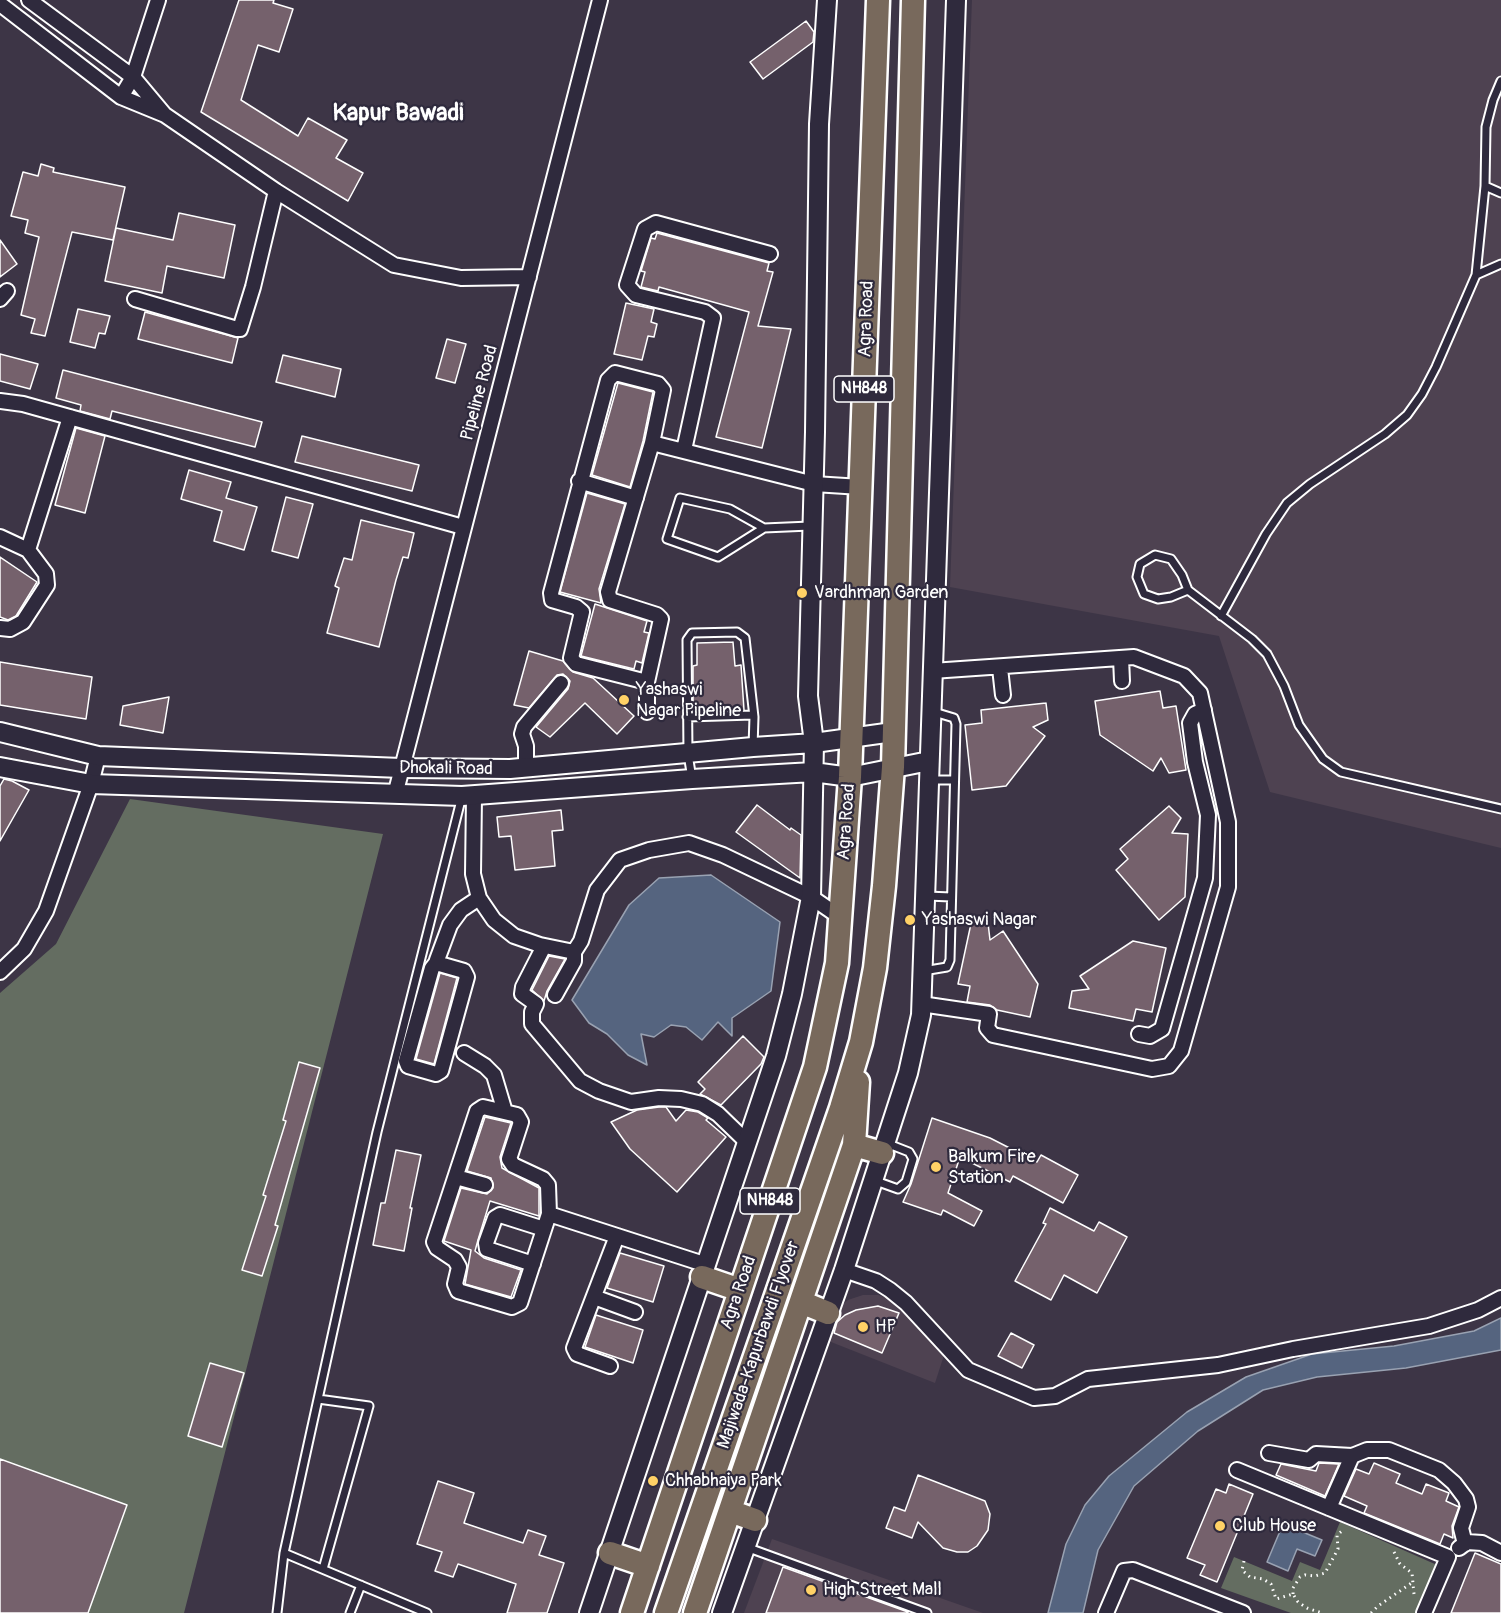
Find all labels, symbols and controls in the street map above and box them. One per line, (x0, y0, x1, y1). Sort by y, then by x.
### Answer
district label: Kapur Bawadi (333, 100, 463, 128)
street label: Agra Road (855, 280, 879, 358)
street label: Pipeline Road (457, 343, 503, 443)
road number: NH848 (834, 376, 894, 402)
place label: Vardhman Garden (814, 582, 948, 604)
marker: Vardhman Garden (795, 586, 809, 600)
place label: Yashaswi Nagar Pipeline (636, 679, 741, 722)
marker: Yashaswi Nagar Pipeline (617, 693, 631, 707)
street label: Dhokali Road (399, 757, 493, 781)
street label: Agra Road (834, 783, 860, 861)
place label: Yashaswi Nagar (922, 909, 1037, 931)
marker: Yashaswi Nagar (903, 913, 917, 927)
place label: Balkum Fire Station (948, 1146, 1036, 1188)
marker: Balkum Fire Station (929, 1160, 943, 1174)
road number: NH848 (740, 1188, 800, 1214)
street label: Majiwada-Kapurbawdi Flyover (713, 1238, 805, 1452)
street label: Agra Road (716, 1253, 762, 1333)
place label: HP (875, 1316, 896, 1338)
marker: HP (856, 1320, 870, 1334)
place label: Chhabhaiya Park (665, 1470, 782, 1492)
marker: Chhabhaiya Park (646, 1474, 660, 1488)
place label: Club House (1232, 1515, 1316, 1537)
marker: Club House (1213, 1519, 1227, 1533)
place label: High Street Mall (823, 1579, 942, 1601)
marker: High Street Mall (804, 1583, 818, 1597)

